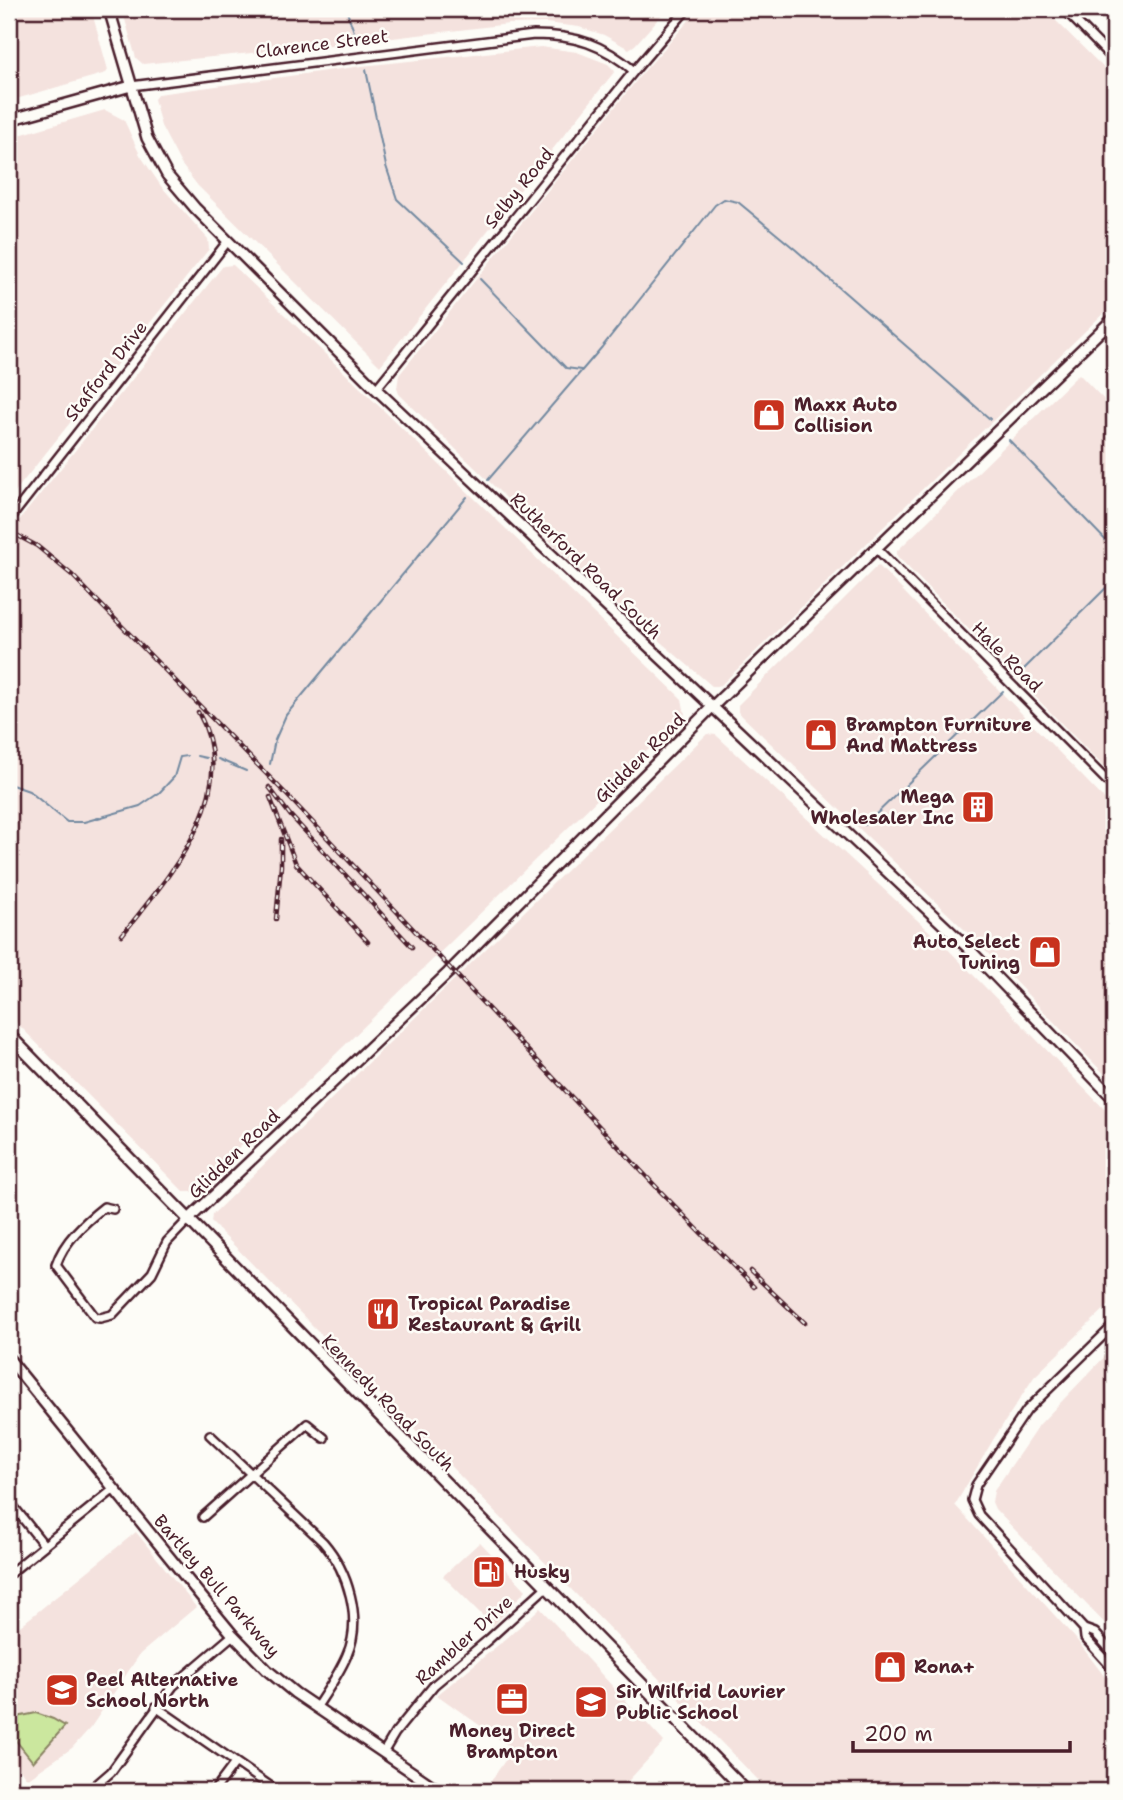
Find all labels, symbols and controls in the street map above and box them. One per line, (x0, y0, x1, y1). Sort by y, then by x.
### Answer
street label: Clarence Street (254, 24, 390, 64)
street label: Selby Road (479, 143, 559, 233)
street label: Stafford Drive (59, 316, 153, 426)
place label: Maxx Auto Collision (794, 393, 897, 438)
shop icon: Maxx Auto Collision (750, 396, 788, 434)
street label: Rutherford Road South (505, 487, 667, 645)
street label: Hale Road (966, 616, 1048, 698)
street label: Glidden Road (590, 708, 690, 808)
place label: Brampton Furniture And Mattress (846, 713, 1032, 758)
shop icon: Brampton Furniture And Mattress (802, 716, 840, 754)
place label: Mega Wholesaler Inc (811, 785, 955, 830)
building icon: Mega Wholesaler Inc (959, 788, 997, 826)
place label: Auto Select Tuning (913, 930, 1020, 975)
shop icon: Auto Select Tuning (1026, 933, 1064, 971)
street label: Glidden Road (183, 1104, 285, 1204)
place label: Tropical Paradise Restaurant & Grill (408, 1292, 581, 1337)
restaurant icon: Tropical Paradise Restaurant & Grill (364, 1295, 402, 1333)
street label: Kennedy Road South (316, 1329, 460, 1477)
street label: Bartley Bull Parkway (148, 1510, 286, 1662)
fuel station icon: Husky (470, 1553, 508, 1591)
place label: Husky (514, 1560, 570, 1584)
street label: Rambler Drive (410, 1590, 518, 1690)
shop icon: Rona+ (871, 1648, 909, 1686)
place label: Rona+ (914, 1655, 975, 1679)
place label: Peel Alternative School North (86, 1668, 238, 1713)
school or university icon: Peel Alternative School North (43, 1671, 81, 1709)
office icon: Money Direct Brampton (493, 1680, 531, 1718)
place label: Sir Wilfrid Laurier Public School (616, 1680, 786, 1725)
school or university icon: Sir Wilfrid Laurier Public School (572, 1683, 610, 1721)
scale bar (853, 1709, 1070, 1753)
place label: Money Direct Brampton (449, 1719, 575, 1764)
text: 200 m (864, 1720, 933, 1748)

